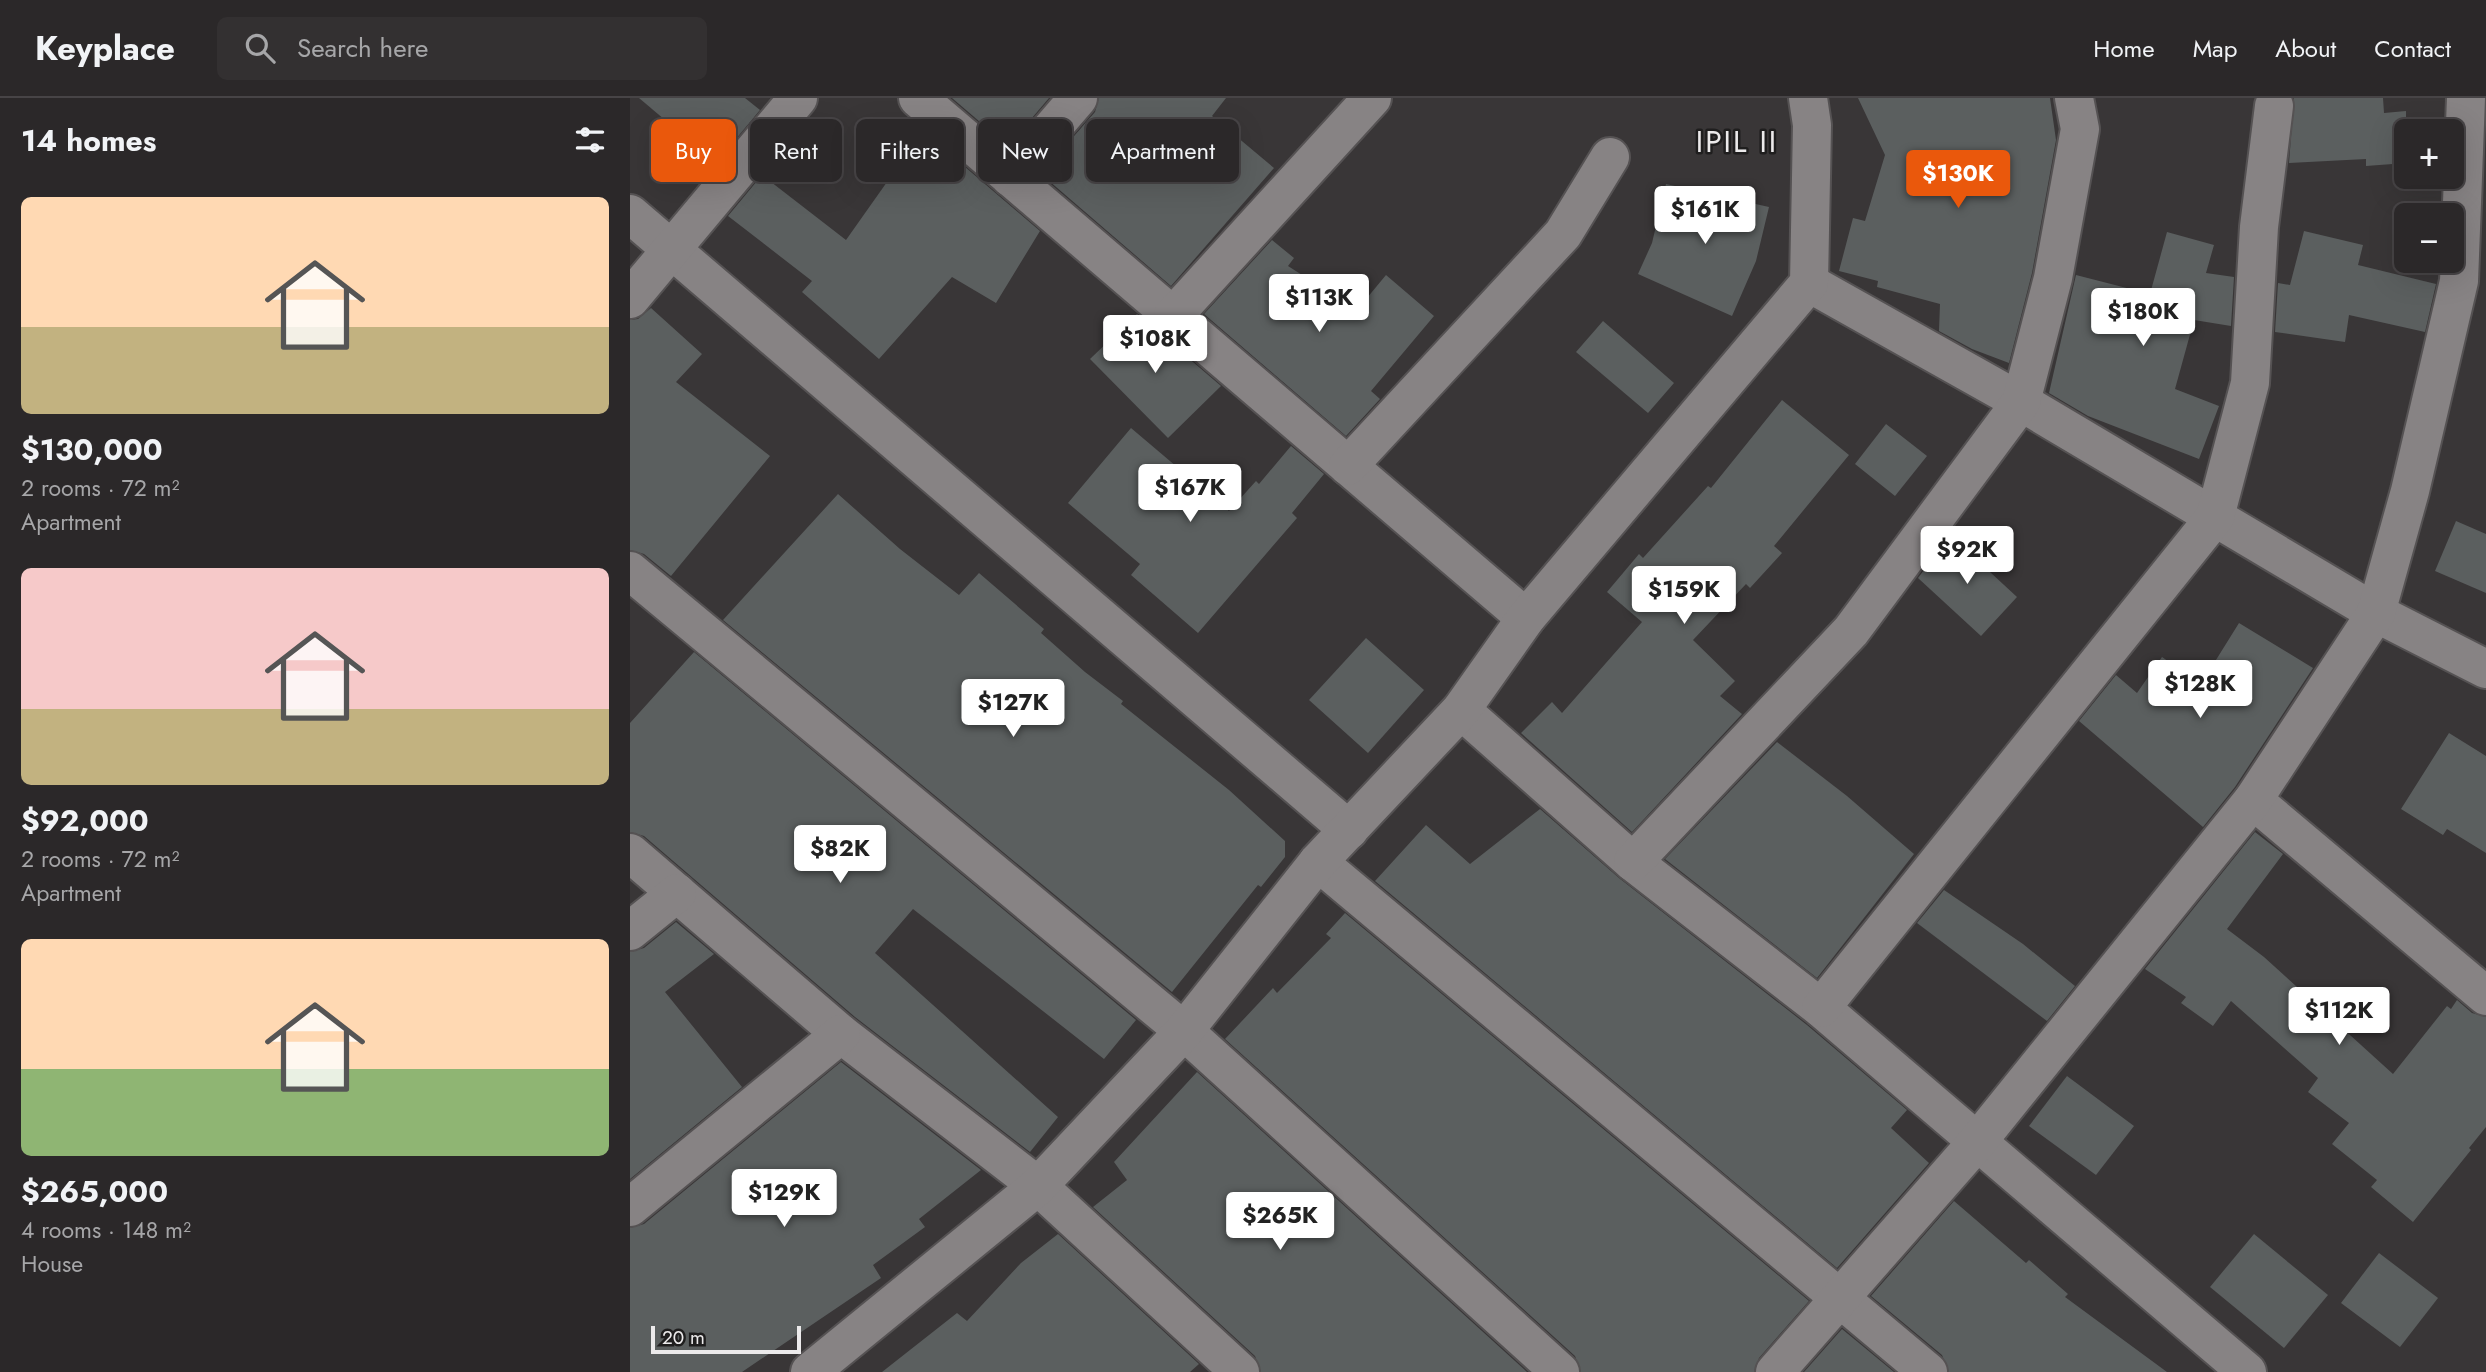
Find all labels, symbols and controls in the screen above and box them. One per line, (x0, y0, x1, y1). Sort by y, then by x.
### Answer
search box (217, 17, 707, 80)
text: Keyplace (35, 25, 175, 72)
icon: search (241, 29, 279, 67)
text: Search here (297, 29, 428, 67)
text: Home (2093, 31, 2155, 66)
text: Map (2193, 31, 2237, 66)
text: About (2275, 31, 2336, 66)
text: Contact (2374, 31, 2451, 66)
text: 14 homes (21, 119, 156, 162)
chip: Buy (651, 119, 736, 182)
chip: Rent (750, 119, 842, 182)
chip: Filters (856, 119, 964, 182)
chip: New (978, 119, 1072, 182)
chip: Apartment (1086, 119, 1239, 182)
map controls (2394, 119, 2464, 273)
button: + (2394, 119, 2464, 189)
district label: IPIL II (1696, 120, 1778, 163)
icon: filters (571, 121, 609, 159)
pin: $130K (1909, 150, 2007, 210)
text: $130K (1922, 156, 1994, 190)
pin: $161K (1656, 186, 1754, 246)
text: $161K (1670, 192, 1740, 226)
button: − (2394, 203, 2464, 273)
icon: home (252, 242, 378, 368)
pin: $113K (1270, 274, 1368, 334)
text: $113K (1285, 280, 1353, 314)
pin: $180K (2094, 288, 2192, 348)
text: $180K (2107, 294, 2179, 328)
pin: $108K (1106, 316, 1204, 375)
text: $108K (1119, 321, 1191, 355)
text: $130,000 (21, 428, 163, 471)
pin: $167K (1141, 464, 1239, 524)
text: $167K (1154, 470, 1226, 504)
text: 2 rooms · 72 m² (21, 471, 180, 505)
text: Apartment (21, 505, 121, 539)
pin: $92K (1926, 526, 2008, 586)
text: $92K (1937, 532, 1997, 566)
pin: $159K (1635, 566, 1733, 626)
text: $159K (1648, 572, 1720, 606)
icon: home (252, 613, 378, 739)
pin: $128K (2151, 660, 2249, 720)
text: $128K (2164, 666, 2236, 700)
pin: $127K (964, 680, 1062, 739)
text: $127K (977, 685, 1049, 719)
text: $92,000 (21, 799, 149, 842)
pin: $82K (799, 826, 881, 885)
text: $82K (810, 831, 870, 865)
text: 2 rooms · 72 m² (21, 842, 180, 876)
text: Apartment (21, 876, 121, 910)
icon: home (252, 984, 378, 1110)
pin: $112K (2290, 988, 2388, 1047)
text: $112K (2305, 993, 2373, 1027)
text: $265,000 (21, 1170, 168, 1213)
pin: $129K (735, 1170, 833, 1229)
text: $129K (748, 1175, 820, 1209)
pin: $265K (1231, 1192, 1329, 1252)
text: $265K (1242, 1198, 1318, 1232)
text: 4 rooms · 148 m² (21, 1213, 191, 1247)
text: House (21, 1247, 83, 1281)
scale bar (651, 1323, 802, 1355)
text: 20 m (662, 1324, 705, 1351)

